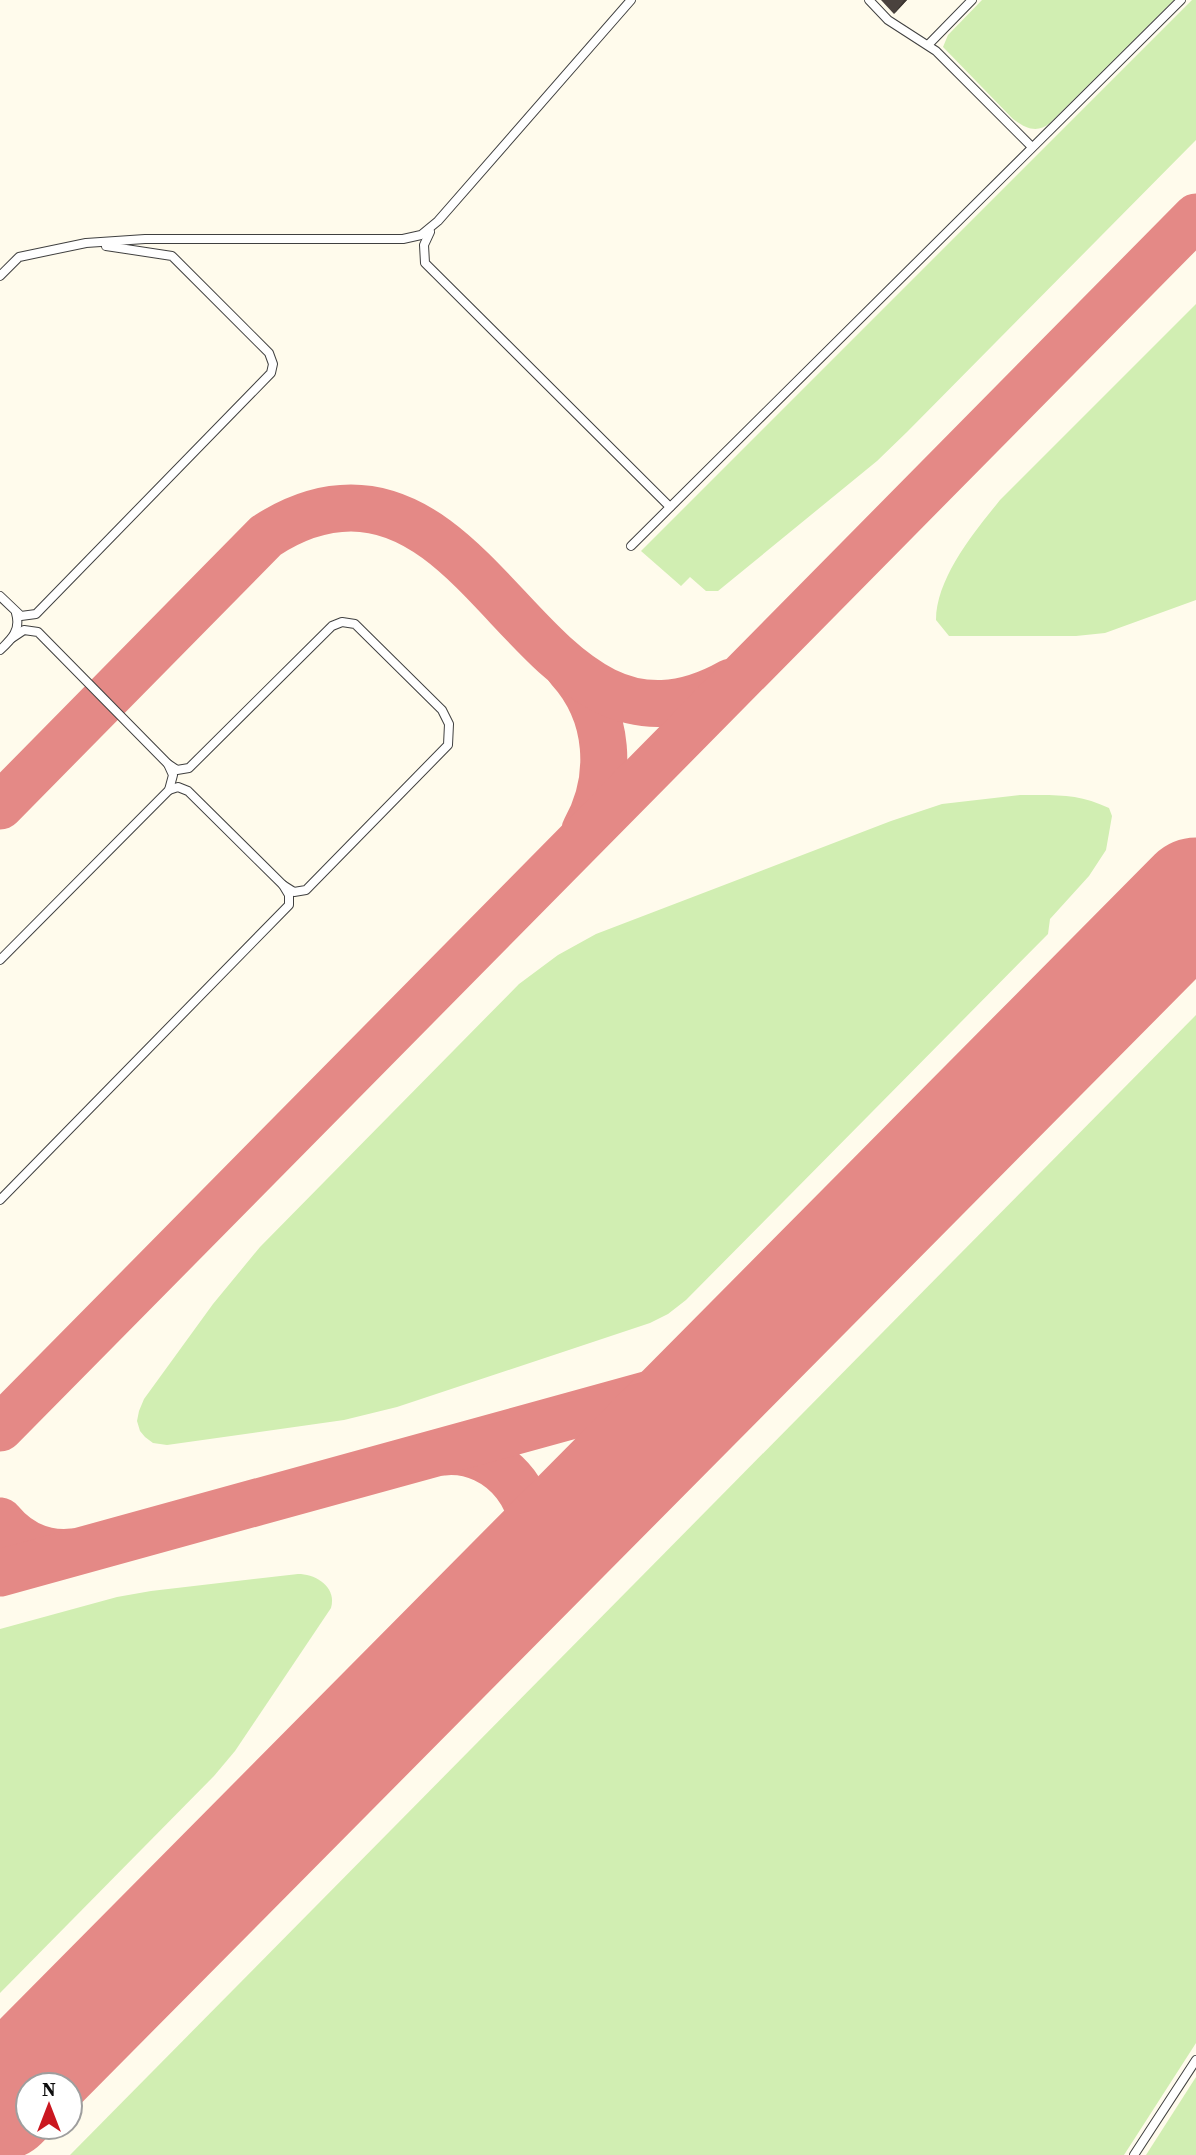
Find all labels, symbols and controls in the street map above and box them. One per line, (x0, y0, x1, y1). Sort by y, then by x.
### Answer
north arrow (14, 2071, 84, 2141)
text: N (42, 2076, 56, 2102)

